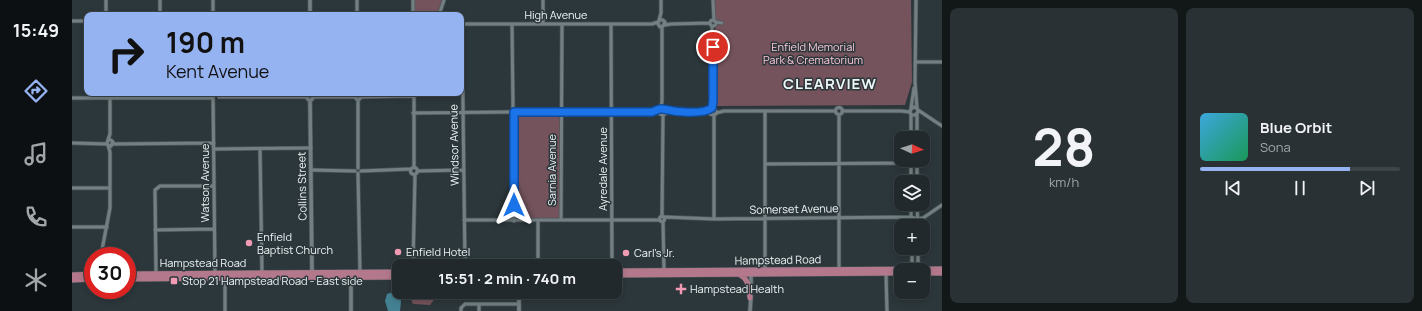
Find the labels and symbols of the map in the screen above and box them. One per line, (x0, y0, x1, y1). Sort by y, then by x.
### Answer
street label: High Avenue (524, 7, 588, 22)
pin (696, 30, 730, 64)
park label: Enfield Memorial Park & Crematorium (763, 39, 863, 67)
district label: CLEARVIEW (783, 73, 877, 94)
street label: Windsor Avenue (445, 103, 462, 186)
street label: Ayredale Avenue (595, 126, 610, 211)
north arrow (894, 131, 930, 167)
street label: Sarnia Avenue (544, 133, 559, 206)
street label: Watson Avenue (197, 143, 212, 223)
street label: Collins Street (293, 151, 310, 221)
position arrow (493, 184, 535, 226)
street label: Somerset Avenue (749, 200, 839, 217)
place label: Enfield Baptist Church (257, 229, 333, 257)
marker: Enfield Baptist Church (244, 238, 254, 248)
place label: Enfield Hotel (406, 244, 470, 259)
place label: Carl's Jr. (634, 245, 675, 260)
speed limit sign: 30 (84, 247, 136, 299)
marker: Enfield Hotel (393, 247, 403, 257)
marker: Carl's Jr. (621, 248, 631, 258)
street label: Hampstead Road (735, 251, 821, 268)
street label: Hampstead Road (160, 255, 246, 270)
place label: Stop 21 Hampstead Road - East side (182, 273, 363, 288)
marker: Stop 21 Hampstead Road - East side (169, 276, 179, 286)
place label: Hampstead Health (690, 281, 784, 296)
marker: Hampstead Health (675, 283, 687, 295)

